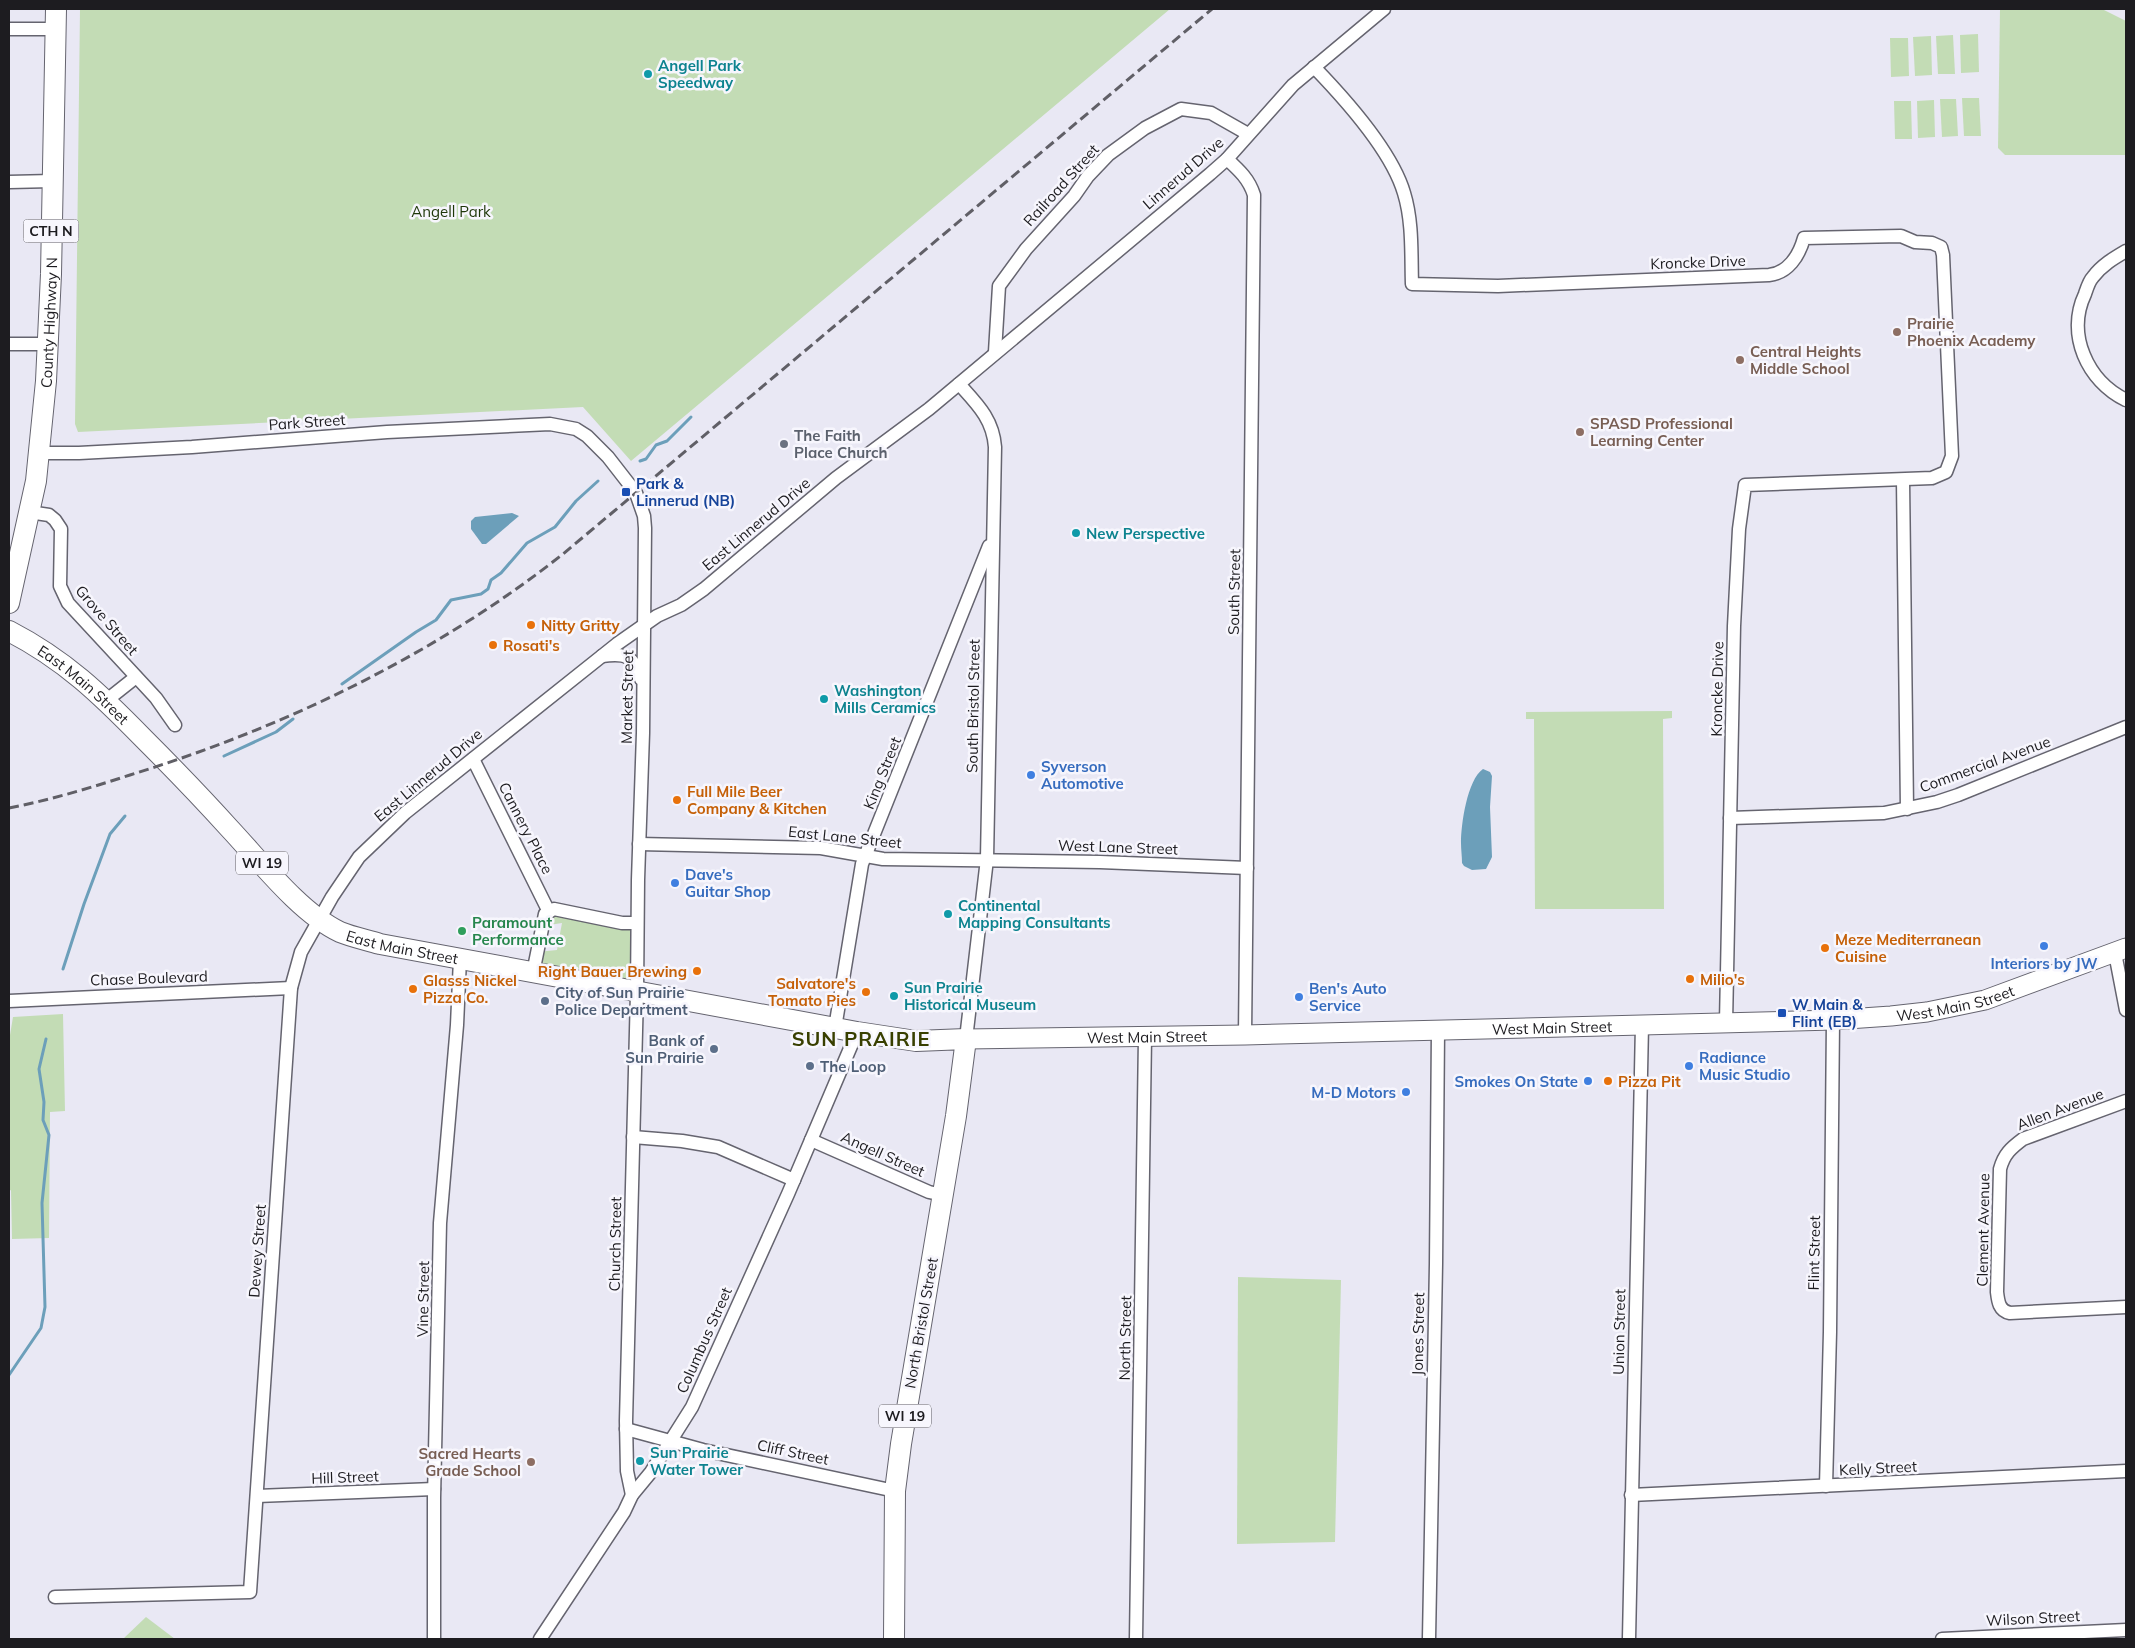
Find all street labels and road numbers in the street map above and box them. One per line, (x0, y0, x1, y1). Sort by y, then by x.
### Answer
street label: Linnerud Drive (1139, 133, 1227, 213)
street label: Railroad Street (1019, 140, 1103, 230)
road number: CTH N (23, 220, 78, 242)
street label: Kroncke Drive (1650, 251, 1746, 273)
street label: County Highway N (36, 257, 61, 389)
street label: Park Street (268, 410, 346, 434)
street label: East Linnerud Drive (698, 473, 814, 575)
street label: South Street (1224, 549, 1244, 635)
street label: Grove Street (72, 581, 142, 659)
street label: South Bristol Street (962, 639, 984, 773)
street label: East Main Street (34, 640, 133, 728)
street label: Kroncke Drive (1707, 641, 1727, 737)
street label: Market Street (617, 650, 637, 744)
street label: East Linnerud Drive (370, 724, 486, 826)
street label: Commercial Avenue (1917, 731, 2053, 797)
street label: King Street (859, 734, 905, 812)
street label: Cannery Place (495, 779, 557, 877)
street label: East Lane Street (787, 822, 903, 852)
street label: West Lane Street (1058, 835, 1178, 859)
road number: WI 19 (236, 851, 288, 874)
street label: East Main Street (344, 925, 460, 968)
street label: Chase Boulevard (90, 966, 208, 990)
street label: West Main Street (1895, 981, 2017, 1025)
street label: West Main Street (1492, 1016, 1612, 1038)
street label: West Main Street (1087, 1026, 1207, 1047)
street label: Allen Avenue (2014, 1084, 2106, 1134)
street label: Angell Street (838, 1127, 928, 1181)
street label: Clement Avenue (1973, 1173, 1993, 1287)
street label: Church Street (605, 1197, 625, 1291)
street label: Dewey Street (244, 1204, 270, 1298)
street label: Flint Street (1804, 1215, 1824, 1291)
street label: North Bristol Street (900, 1256, 942, 1390)
street label: Vine Street (413, 1261, 433, 1337)
street label: Columbus Street (672, 1284, 736, 1396)
street label: Union Street (1609, 1289, 1629, 1375)
street label: Jones Street (1408, 1292, 1428, 1376)
street label: North Street (1115, 1295, 1135, 1381)
road number: WI 19 (879, 1404, 931, 1428)
street label: Cliff Street (755, 1435, 831, 1469)
street label: Kelly Street (1839, 1456, 1917, 1480)
street label: Hill Street (311, 1466, 379, 1488)
street label: Wilson Street (1986, 1606, 2080, 1630)

